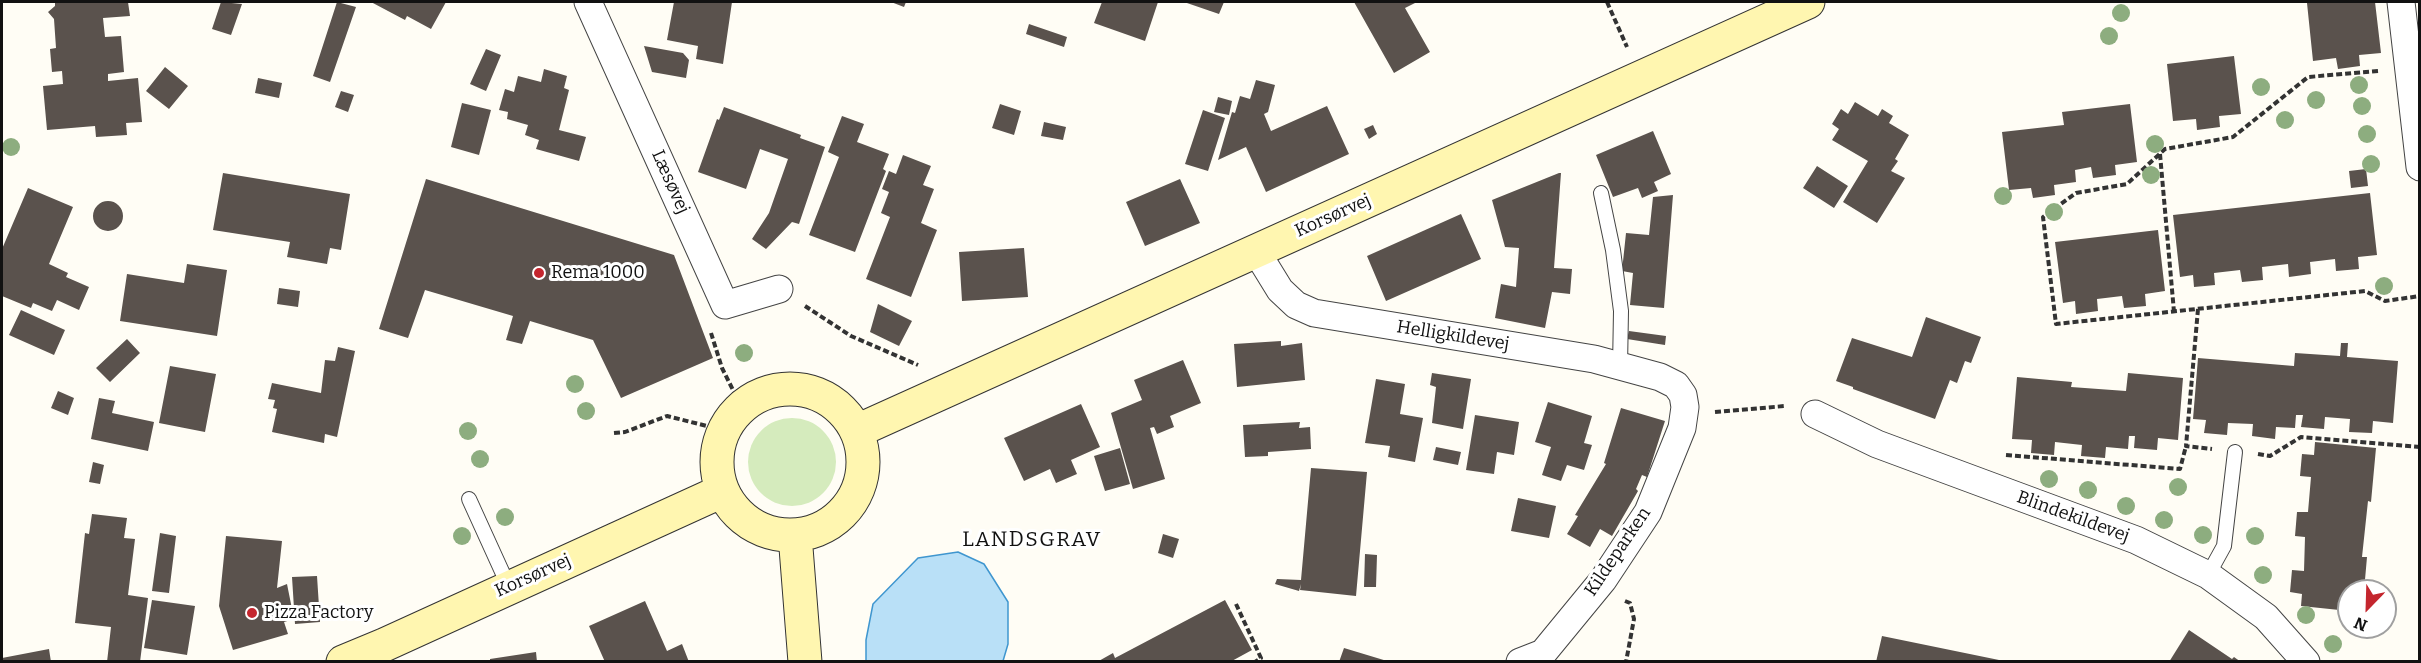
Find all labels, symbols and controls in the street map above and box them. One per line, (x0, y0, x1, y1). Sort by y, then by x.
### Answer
street label: Læsøvej (646, 147, 694, 217)
street label: Korsørvej (1292, 190, 1374, 242)
place label: Rema 1000 (551, 262, 645, 284)
marker: Rema 1000 (532, 266, 546, 280)
street label: Helligkildevej (1395, 316, 1511, 356)
street label: Blindekildevej (2014, 487, 2132, 547)
street label: Kildeparken (1580, 503, 1656, 601)
district label: LANDSGRAV (962, 527, 1102, 553)
street label: Korsørvej (492, 550, 574, 602)
north arrow (2337, 579, 2397, 639)
place label: Pizza Factory (264, 602, 373, 624)
marker: Pizza Factory (245, 606, 259, 620)
text: N (2351, 613, 2370, 635)

